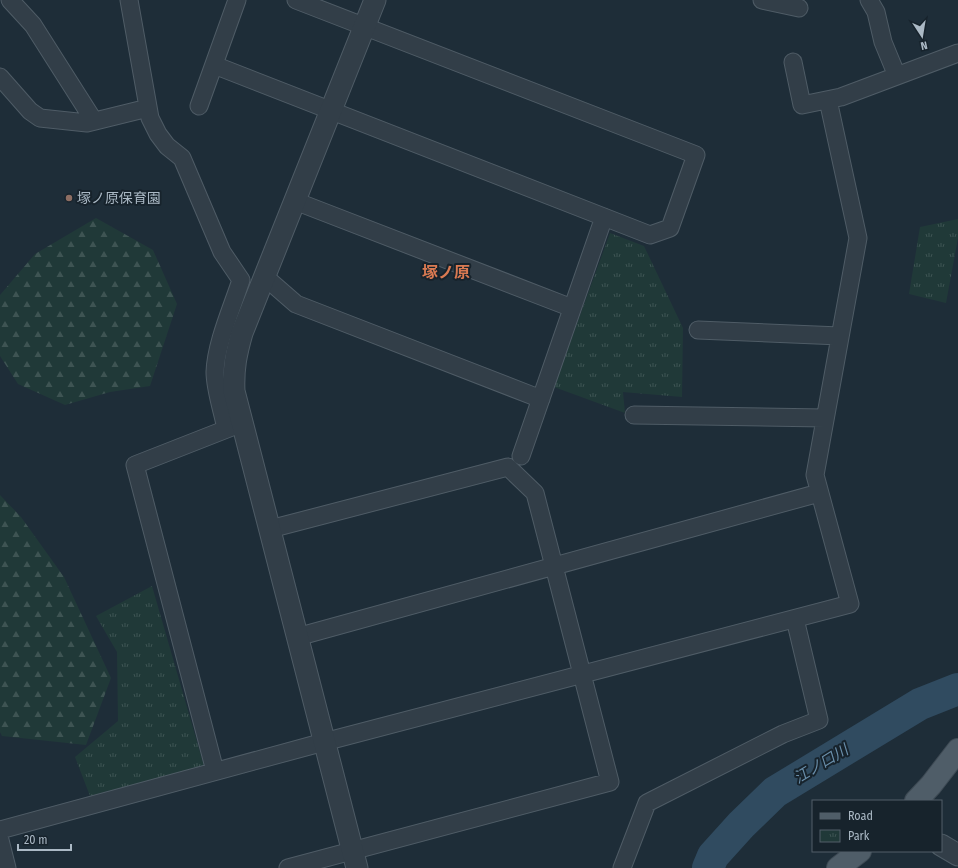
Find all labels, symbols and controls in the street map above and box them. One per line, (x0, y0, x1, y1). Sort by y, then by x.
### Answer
north arrow (902, 16, 942, 56)
text: N (919, 38, 929, 52)
place label: 塚ノ原保育園 (77, 190, 161, 207)
marker: 塚ノ原保育園 (64, 193, 74, 203)
district label: 塚ノ原 (422, 263, 470, 282)
water label: 江ノ口川 (791, 740, 853, 787)
legend (812, 800, 942, 852)
text: Road (848, 809, 873, 823)
scale bar (18, 826, 71, 852)
text: Park (848, 829, 870, 843)
text: 20 m (24, 833, 48, 847)

